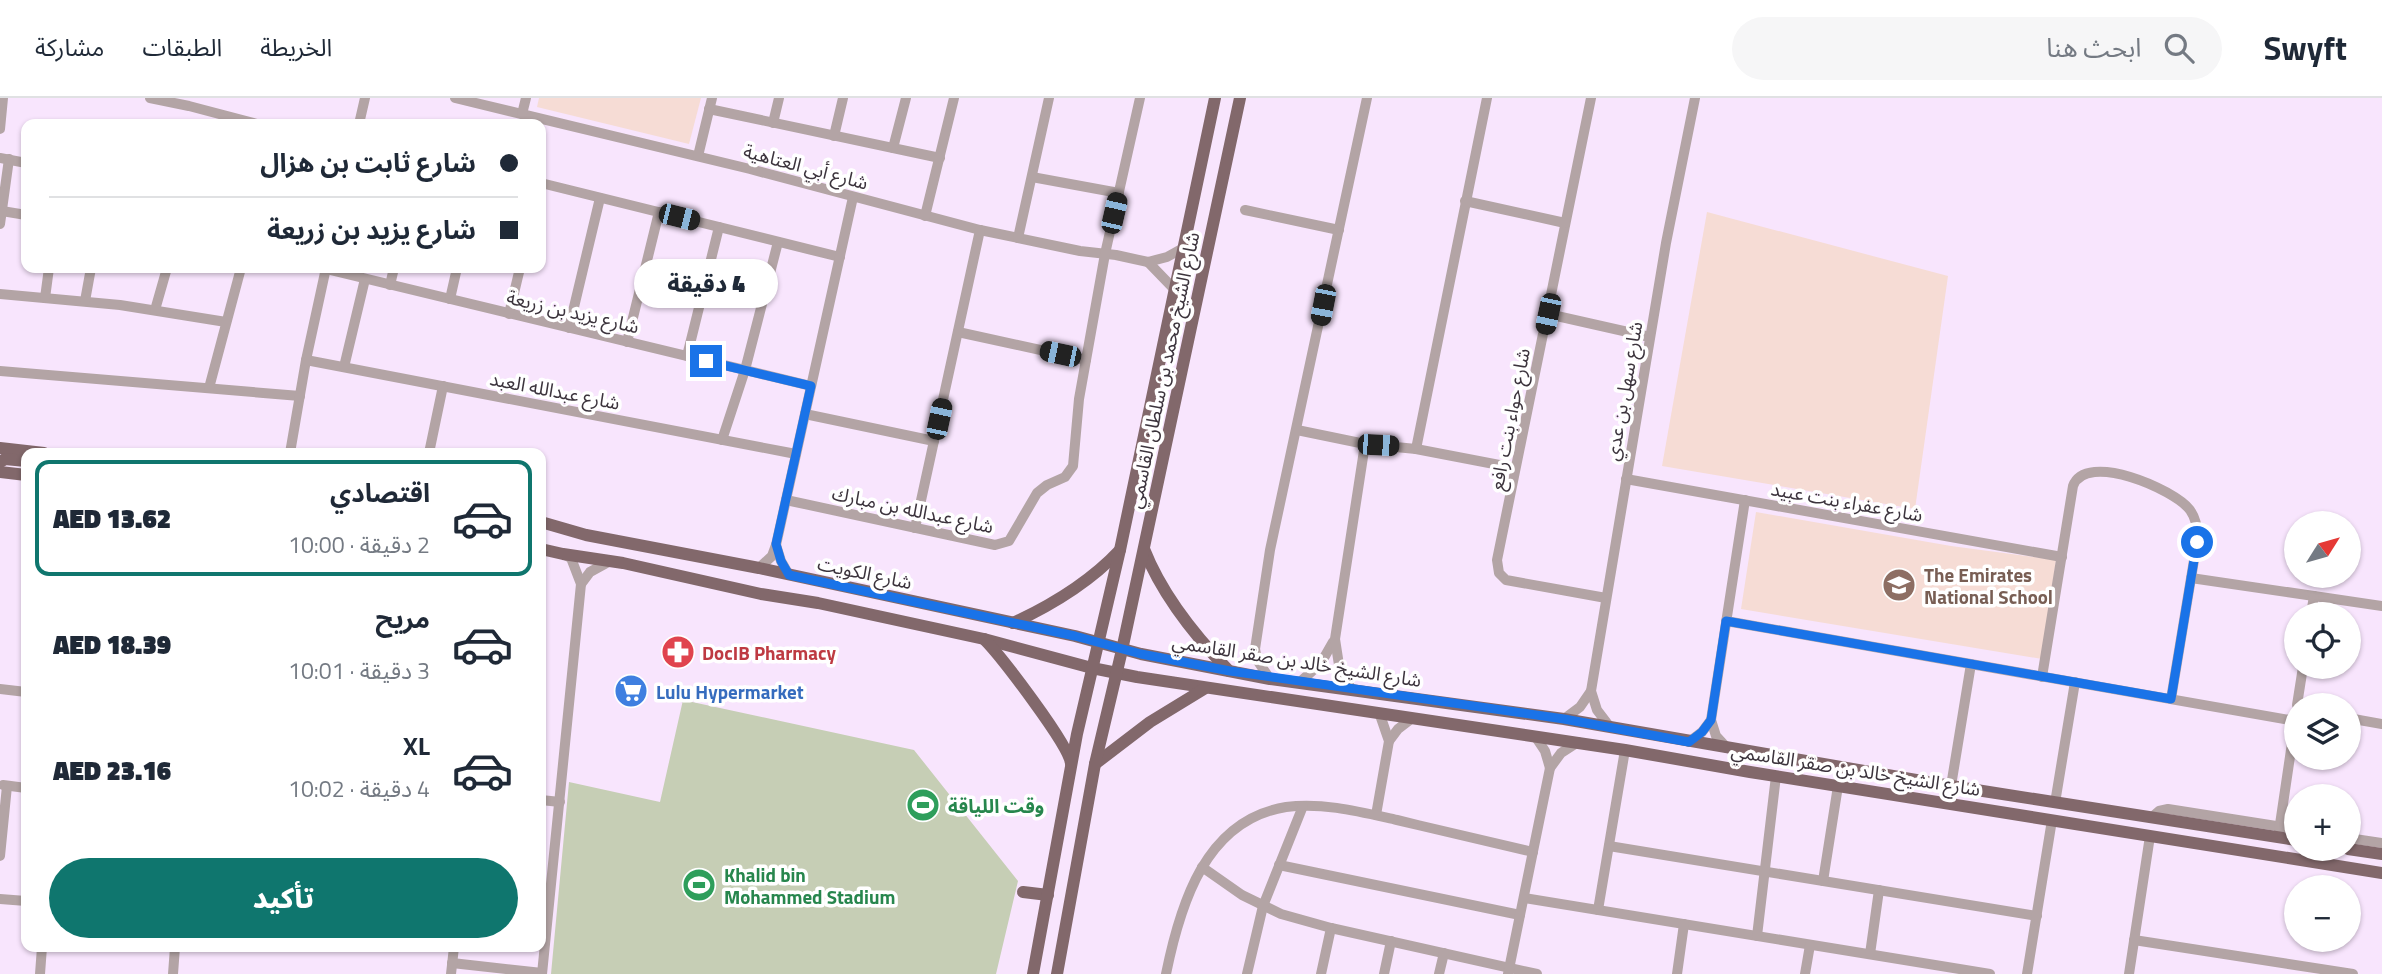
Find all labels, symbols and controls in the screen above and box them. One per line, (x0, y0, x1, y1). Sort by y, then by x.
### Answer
search box (1732, 17, 2222, 80)
text: Swyft (2264, 23, 2347, 73)
text: ابحث هنا (2046, 28, 2142, 67)
text: مشاركة (35, 29, 104, 65)
text: الطبقات (142, 29, 222, 65)
text: الخريطة (260, 29, 332, 65)
icon: search (2160, 29, 2198, 67)
street label: شارع أبي العتاهية (740, 135, 872, 198)
text: شارع ثابت بن هزال (260, 143, 476, 182)
car (1100, 190, 1129, 236)
car (657, 202, 702, 232)
text: شارع يزيد بن زريعة (267, 210, 476, 249)
street label: شارع الشيخ محمد بن سلطان القاسمي (1120, 229, 1208, 511)
callout: 4 دقيقة (634, 260, 778, 308)
text: 4 دقيقة (667, 266, 745, 301)
street label: شارع يزيد بن زريعة (504, 282, 642, 340)
car (1309, 282, 1338, 328)
car (1534, 291, 1563, 337)
street label: شارع سهل بن عدي (1596, 319, 1651, 463)
car (1038, 339, 1083, 369)
route end (690, 345, 722, 377)
street label: شارع حواء بنت رافع (1481, 346, 1538, 493)
street label: شارع عبدالله العبد (487, 363, 623, 417)
car (925, 396, 954, 442)
car (1357, 433, 1400, 457)
text: اقتصادي (330, 473, 430, 512)
street label: شارع عفراء بنت عبيد (1769, 473, 1925, 529)
street label: شارع عبدالله بن مبارك (830, 478, 996, 540)
icon: car (451, 487, 514, 550)
text: AED 13.62 (53, 499, 171, 538)
north arrow (2284, 511, 2361, 588)
map controls (2284, 511, 2361, 952)
route start (2181, 526, 2213, 558)
text: 2 دقيقة · 10:00 (288, 527, 430, 562)
street label: شارع الكويت (815, 548, 915, 596)
place label: The Emirates National School (1924, 560, 2053, 611)
school or university icon: The Emirates National School (1880, 566, 1918, 604)
text: مريح (375, 599, 430, 638)
button: locate (2284, 602, 2361, 679)
icon: car (451, 613, 514, 676)
text: AED 18.39 (53, 625, 171, 664)
street label: شارع الشيخ خالد بن صقر القاسمي (1170, 626, 1424, 695)
pharmacy icon: DocIB Pharmacy (659, 633, 697, 671)
place label: DocIB Pharmacy (702, 638, 836, 667)
text: 3 دقيقة · 10:01 (288, 653, 430, 688)
supermarket icon: Lulu Hypermarket (612, 672, 650, 710)
place label: Lulu Hypermarket (656, 677, 804, 706)
button: layers (2284, 693, 2361, 770)
text: XL (403, 726, 430, 765)
street label: شارع الشيخ خالد بن صقر القاسمي (1729, 735, 1983, 804)
icon: car (451, 739, 514, 802)
text: AED 23.16 (53, 751, 171, 790)
text: 4 دقيقة · 10:02 (288, 771, 430, 806)
button: + (2284, 784, 2361, 861)
sports icon: وقت اللياقة (904, 786, 942, 824)
place label: وقت اللياقة (948, 791, 1044, 820)
button: تأكيد (49, 858, 518, 938)
place label: Khalid bin Mohammed Stadium (724, 860, 895, 911)
sports icon: Khalid bin Mohammed Stadium (680, 866, 718, 904)
button: − (2284, 875, 2361, 952)

